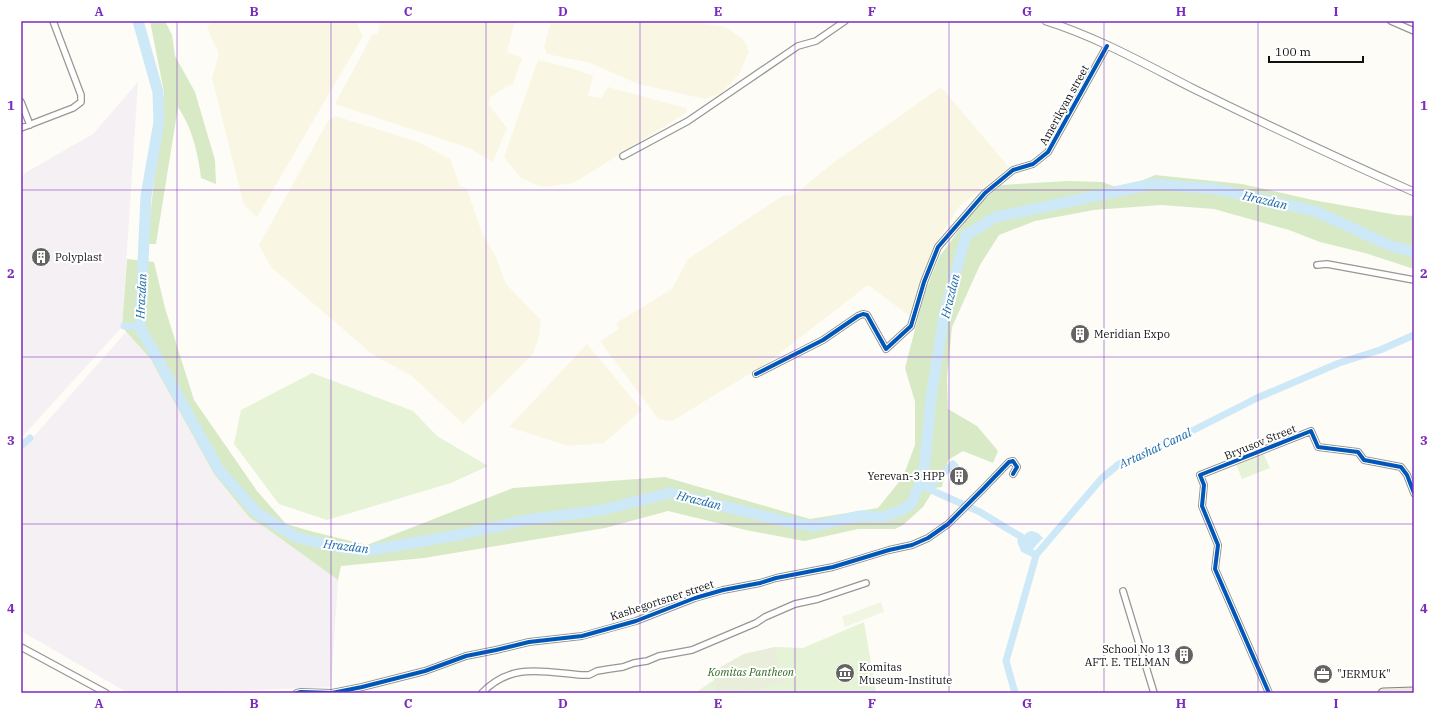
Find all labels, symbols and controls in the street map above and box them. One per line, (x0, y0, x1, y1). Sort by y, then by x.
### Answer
text: A (94, 3, 104, 20)
text: B (249, 3, 259, 20)
text: C (404, 3, 413, 20)
text: D (558, 3, 568, 20)
text: E (714, 3, 722, 20)
text: F (868, 3, 876, 20)
text: G (1022, 3, 1032, 20)
text: H (1176, 3, 1187, 20)
text: I (1334, 3, 1339, 20)
scale bar (1269, 38, 1363, 64)
text: 100 m (1275, 44, 1311, 59)
street label: Amerikyan street (1036, 62, 1092, 148)
text: 1 (7, 97, 15, 114)
text: 1 (1420, 97, 1428, 114)
water label: Hrazdan (1240, 187, 1289, 212)
building icon: Polyplast (30, 246, 52, 268)
place label: Polyplast (55, 250, 102, 264)
text: 2 (7, 265, 15, 282)
text: 2 (1420, 265, 1428, 282)
water label: Hrazdan (937, 272, 963, 321)
water label: Hrazdan (132, 273, 150, 320)
building icon: Meridian Expo (1069, 323, 1091, 345)
place label: Meridian Expo (1094, 327, 1170, 341)
street label: Bryusov Street (1222, 421, 1298, 463)
water label: Artashat Canal (1116, 424, 1194, 472)
text: 3 (7, 432, 15, 449)
text: 3 (1420, 432, 1428, 449)
building icon: Yerevan-3 HPP (948, 465, 970, 487)
place label: Yerevan-3 HPP (867, 469, 945, 483)
water label: Hrazdan (674, 487, 723, 513)
water label: Hrazdan (322, 536, 370, 556)
street label: Kashegortsner street (608, 577, 716, 623)
text: 4 (7, 600, 15, 617)
text: 4 (1420, 600, 1428, 617)
place label: School No 13 AFT. E. TELMAN (1085, 642, 1170, 669)
building icon: School No 13 AFT. E. TELMAN (1173, 644, 1195, 666)
place label: Komitas Museum-Institute (859, 660, 952, 687)
museum icon: Komitas Museum-Institute (834, 662, 856, 684)
office icon: "JERMUK" (1312, 663, 1334, 685)
park label: Komitas Pantheon (707, 665, 795, 679)
place label: "JERMUK" (1337, 667, 1391, 681)
text: A (94, 695, 104, 712)
text: B (249, 695, 259, 712)
text: C (404, 695, 413, 712)
text: D (558, 695, 568, 712)
text: E (714, 695, 722, 712)
text: F (868, 695, 876, 712)
text: G (1022, 695, 1032, 712)
text: H (1176, 695, 1187, 712)
text: I (1334, 695, 1339, 712)

